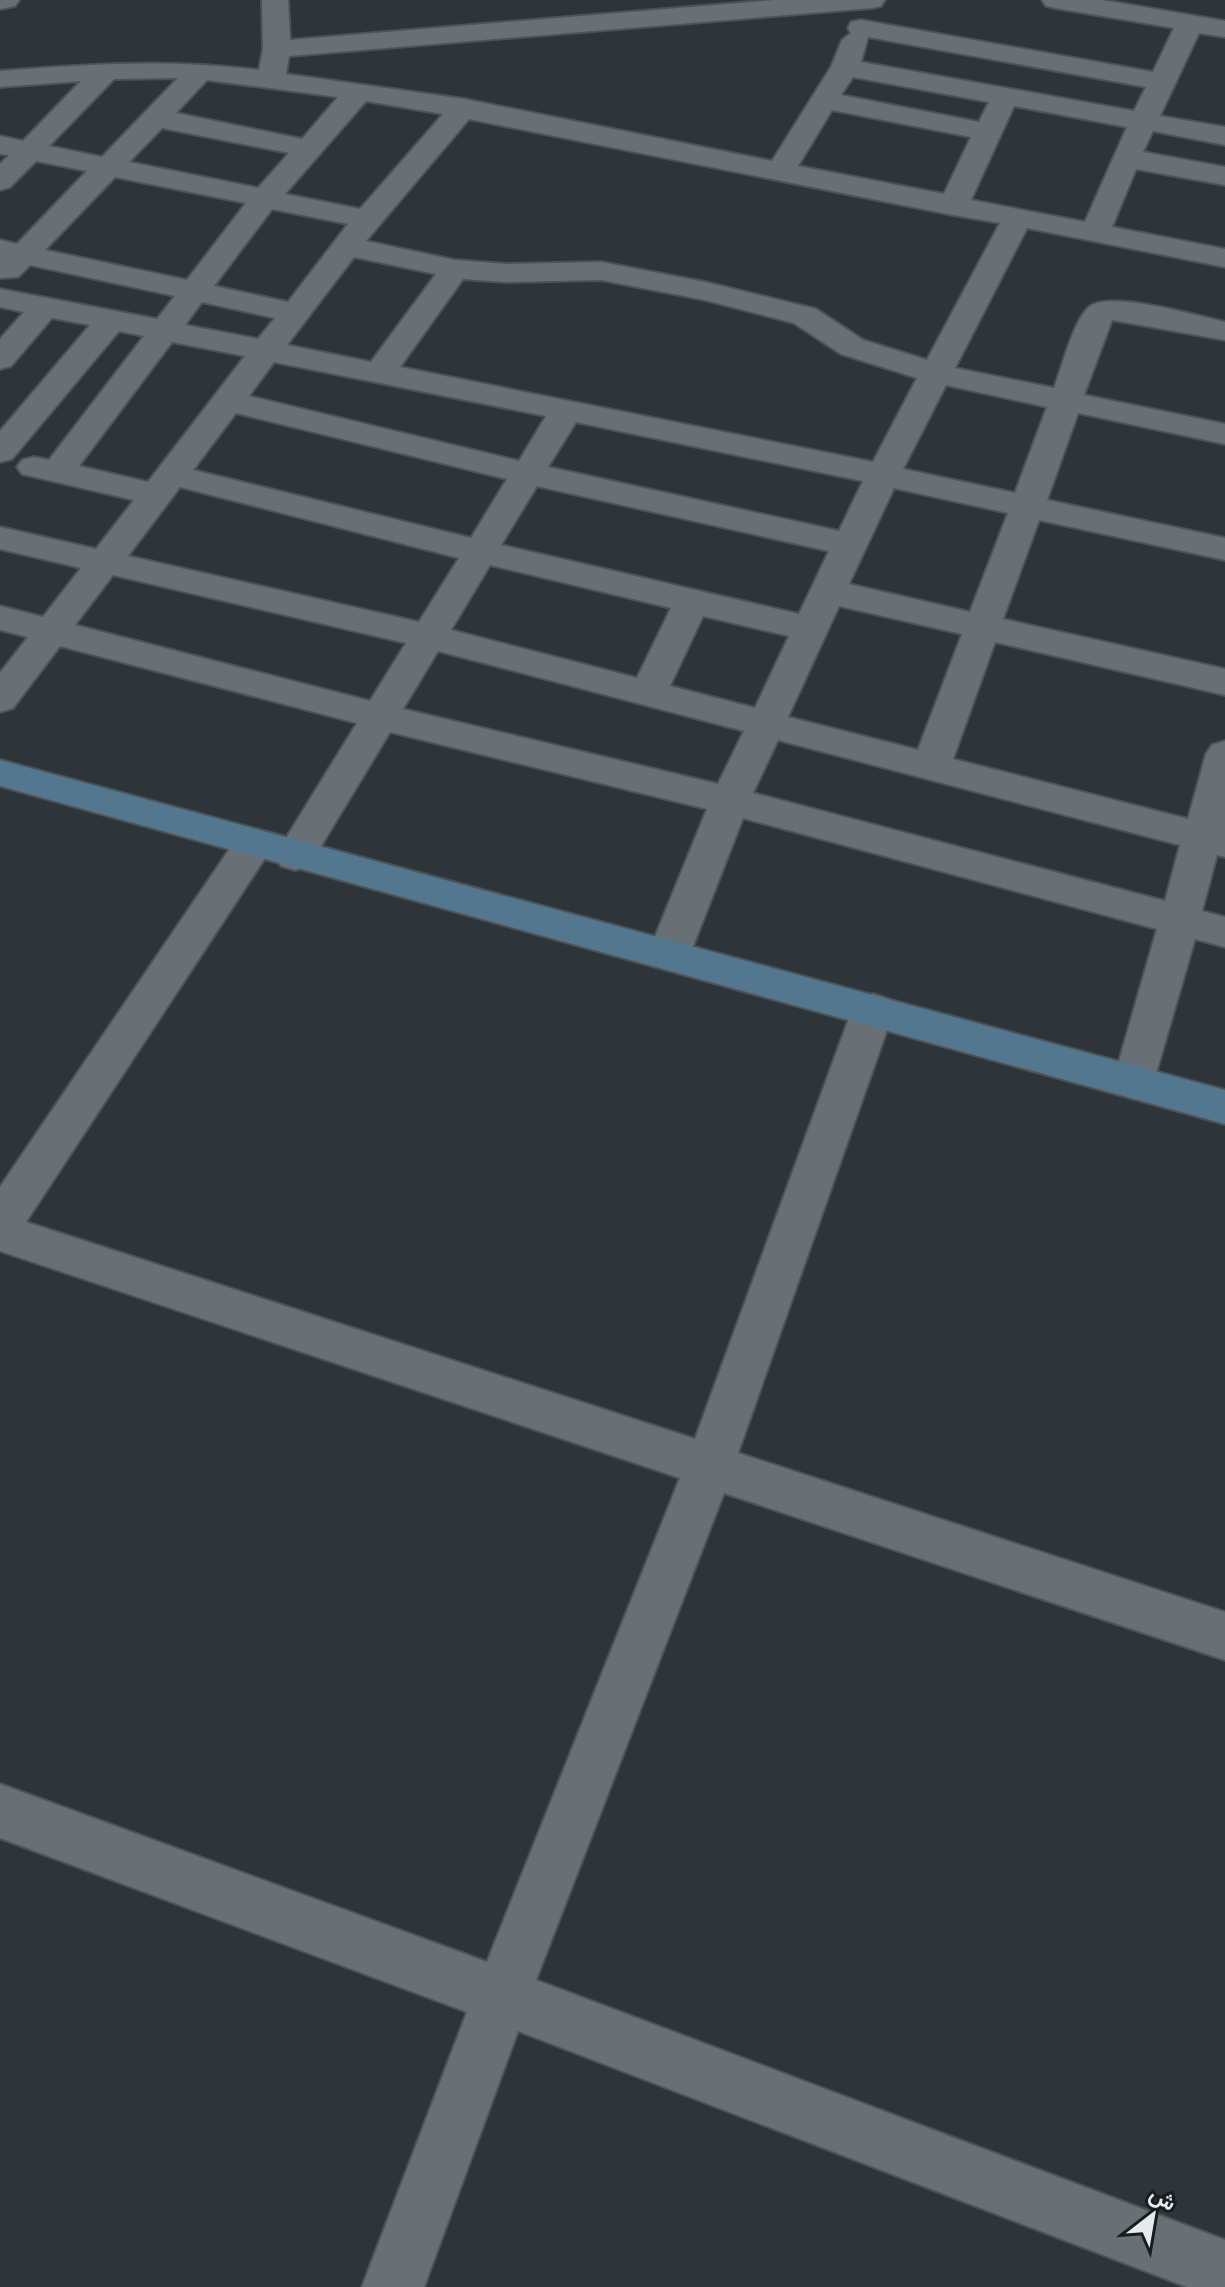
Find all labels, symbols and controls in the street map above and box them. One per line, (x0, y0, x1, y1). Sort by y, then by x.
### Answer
north arrow (1113, 2175, 1193, 2255)
text: ش (1145, 2180, 1181, 2217)

